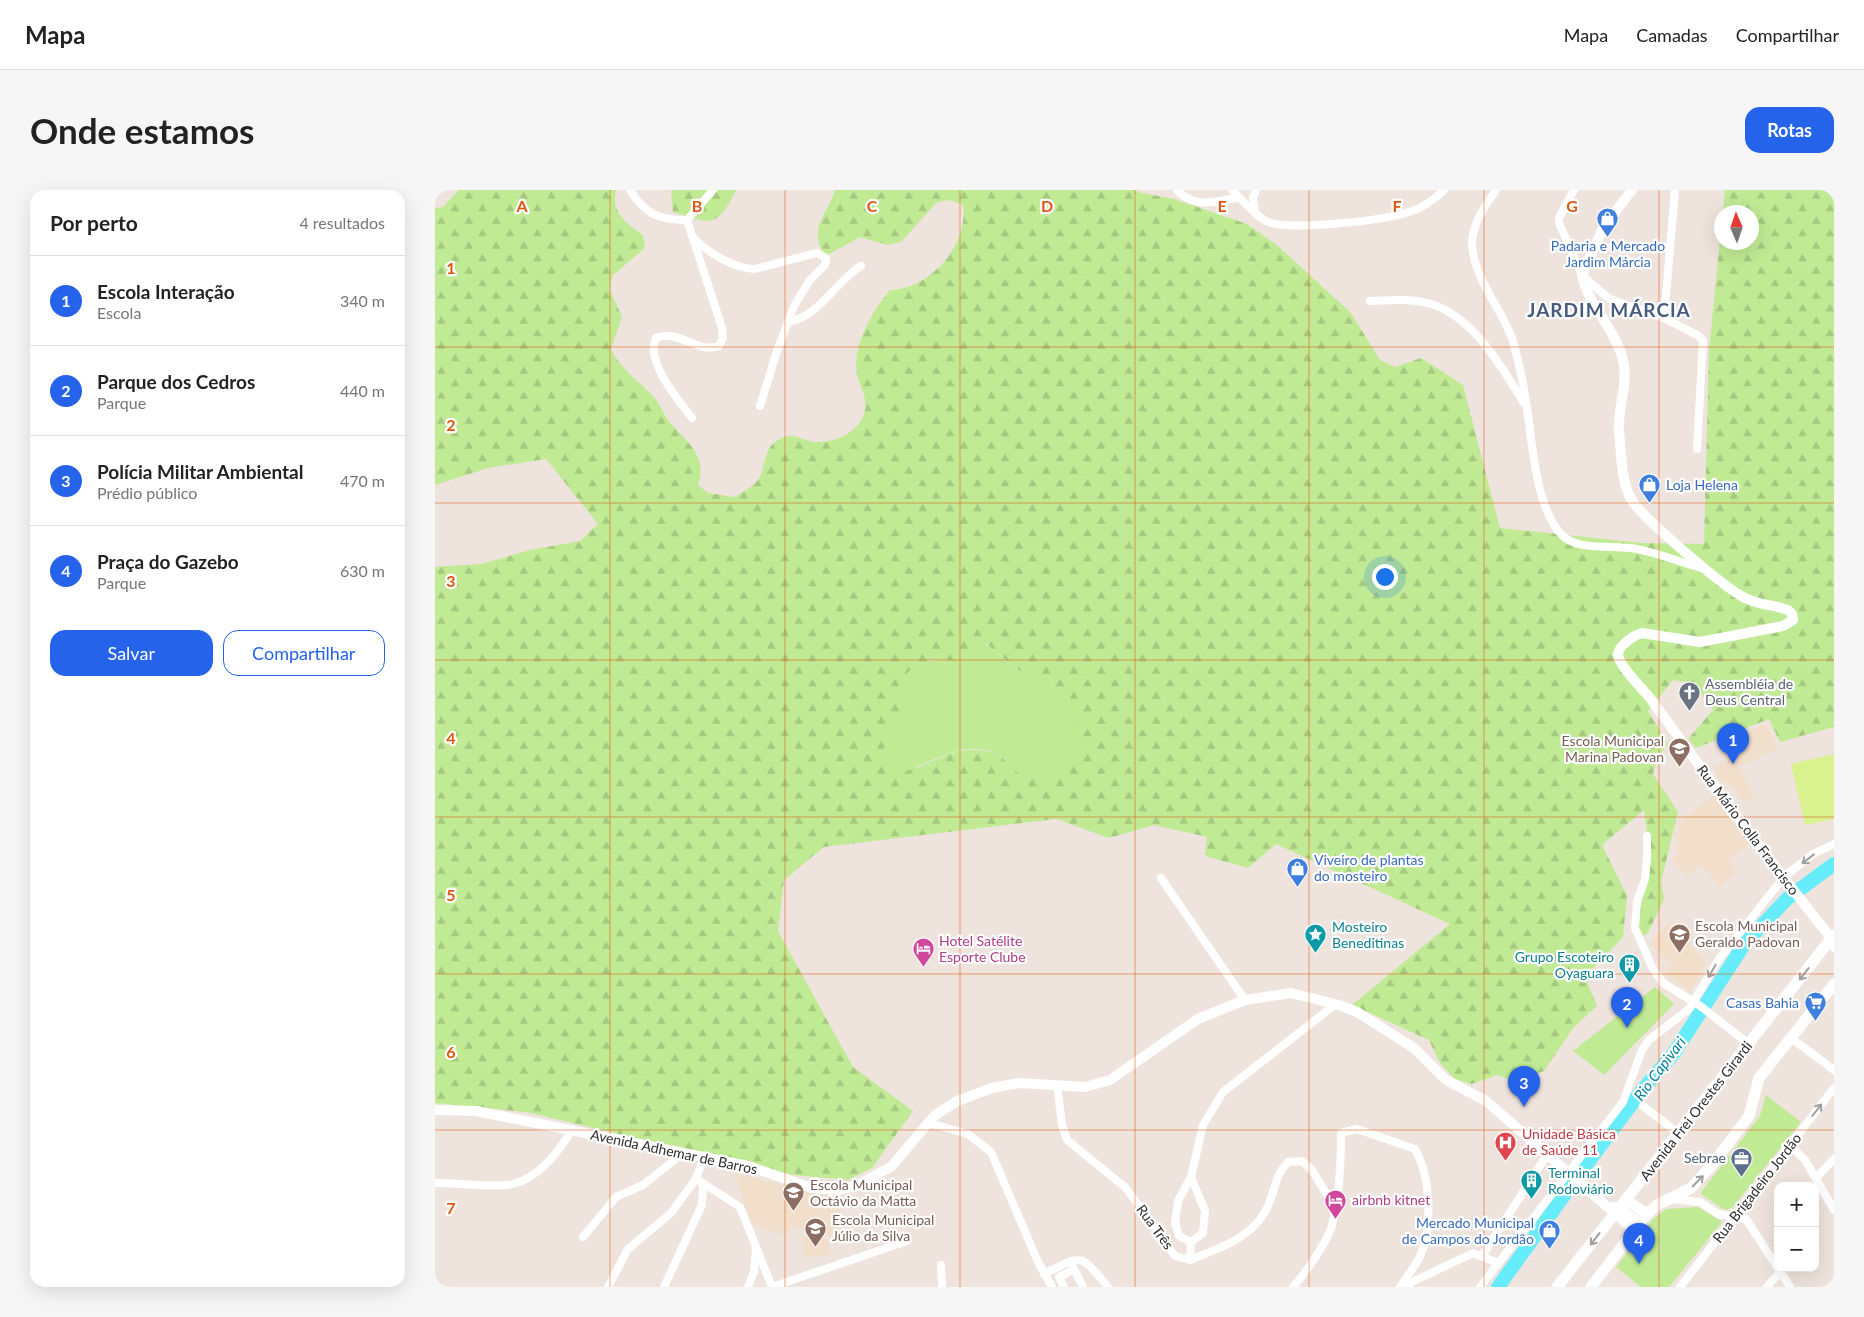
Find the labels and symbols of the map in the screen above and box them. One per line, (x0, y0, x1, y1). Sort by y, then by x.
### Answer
text: A (515, 196, 528, 215)
text: B (692, 196, 702, 215)
text: C (867, 196, 878, 215)
text: D (1041, 196, 1053, 215)
text: E (1217, 196, 1227, 215)
text: F (1392, 196, 1402, 215)
text: G (1566, 196, 1578, 215)
north arrow (1714, 205, 1759, 250)
shop icon: Padaria e Mercado Jardim Márcia (1596, 206, 1620, 237)
place label: Padaria e Mercado Jardim Márcia (1551, 237, 1665, 270)
text: 1 (446, 258, 456, 277)
district label: JARDIM MÁRCIA (1527, 298, 1691, 321)
text: 2 (446, 415, 456, 434)
shop icon: Loja Helena (1638, 473, 1662, 504)
place label: Loja Helena (1666, 476, 1738, 493)
your location (1372, 564, 1398, 590)
text: 3 (446, 571, 456, 590)
place label: Assembléia de Deus Central (1705, 675, 1793, 708)
church icon: Assembléia de Deus Central (1677, 680, 1701, 711)
pin: 1 (1717, 723, 1749, 764)
text: 4 (446, 728, 456, 747)
place label: Escola Municipal Marina Padovan (1562, 732, 1664, 765)
school or university icon: Escola Municipal Marina Padovan (1668, 737, 1692, 768)
street label: Rua Mário Colla Francisco (1694, 761, 1803, 898)
place label: Viveiro de plantas do mosteiro (1314, 851, 1424, 884)
one-way arrow (1802, 853, 1815, 864)
shop icon: Viveiro de plantas do mosteiro (1286, 856, 1310, 887)
text: 5 (446, 885, 456, 904)
place label: Escola Municipal Geraldo Padovan (1695, 917, 1800, 950)
place label: Mosteiro Beneditinas (1332, 918, 1404, 951)
school or university icon: Escola Municipal Geraldo Padovan (1667, 922, 1691, 953)
place icon: Mosteiro Beneditinas (1304, 923, 1328, 954)
place label: Hotel Satélite Esporte Clube (939, 932, 1026, 965)
hotel icon: Hotel Satélite Esporte Clube (911, 937, 935, 968)
place label: Grupo Escoteiro Oyaguara (1515, 948, 1614, 981)
building icon: Grupo Escoteiro Oyaguara (1618, 953, 1642, 984)
one-way arrow (1706, 964, 1716, 978)
one-way arrow (1799, 967, 1810, 980)
pin: 2 (1611, 987, 1643, 1028)
supermarket icon: Casas Bahia (1803, 991, 1827, 1022)
place label: Casas Bahia (1726, 994, 1799, 1011)
water label: Rio Capivari (1629, 1033, 1689, 1104)
street label: Avenida Frei Orestes Girardi (1636, 1038, 1755, 1184)
text: 6 (446, 1042, 456, 1061)
pin: 3 (1508, 1066, 1540, 1107)
one-way arrow (1812, 1104, 1823, 1117)
street label: Avenida Adhemar de Barros (589, 1125, 759, 1178)
place label: Unidade Básica de Saúde 11 (1522, 1125, 1616, 1158)
hospital icon: Unidade Básica de Saúde 11 (1494, 1130, 1518, 1161)
street label: Rua Brigadeiro Jordão (1709, 1130, 1805, 1246)
office icon: Sebrae (1730, 1146, 1754, 1177)
place label: Sebrae (1684, 1149, 1726, 1166)
place label: Terminal Rodoviário (1548, 1164, 1614, 1197)
building icon: Terminal Rodoviário (1520, 1169, 1544, 1200)
one-way arrow (1692, 1174, 1704, 1187)
place label: Escola Municipal Octávio da Matta (810, 1176, 916, 1209)
school or university icon: Escola Municipal Octávio da Matta (782, 1181, 806, 1212)
hotel icon: airbnb kitnet (1324, 1188, 1348, 1219)
place label: airbnb kitnet (1352, 1191, 1430, 1208)
text: 7 (446, 1198, 456, 1217)
street label: Rua Três (1133, 1201, 1177, 1252)
place label: Escola Municipal Júlio da Silva (832, 1211, 934, 1244)
place label: Mercado Municipal de Campos do Jordão (1402, 1214, 1534, 1247)
school or university icon: Escola Municipal Júlio da Silva (804, 1216, 828, 1247)
shop icon: Mercado Municipal de Campos do Jordão (1538, 1219, 1562, 1250)
pin: 4 (1623, 1223, 1655, 1264)
one-way arrow (1590, 1232, 1601, 1245)

